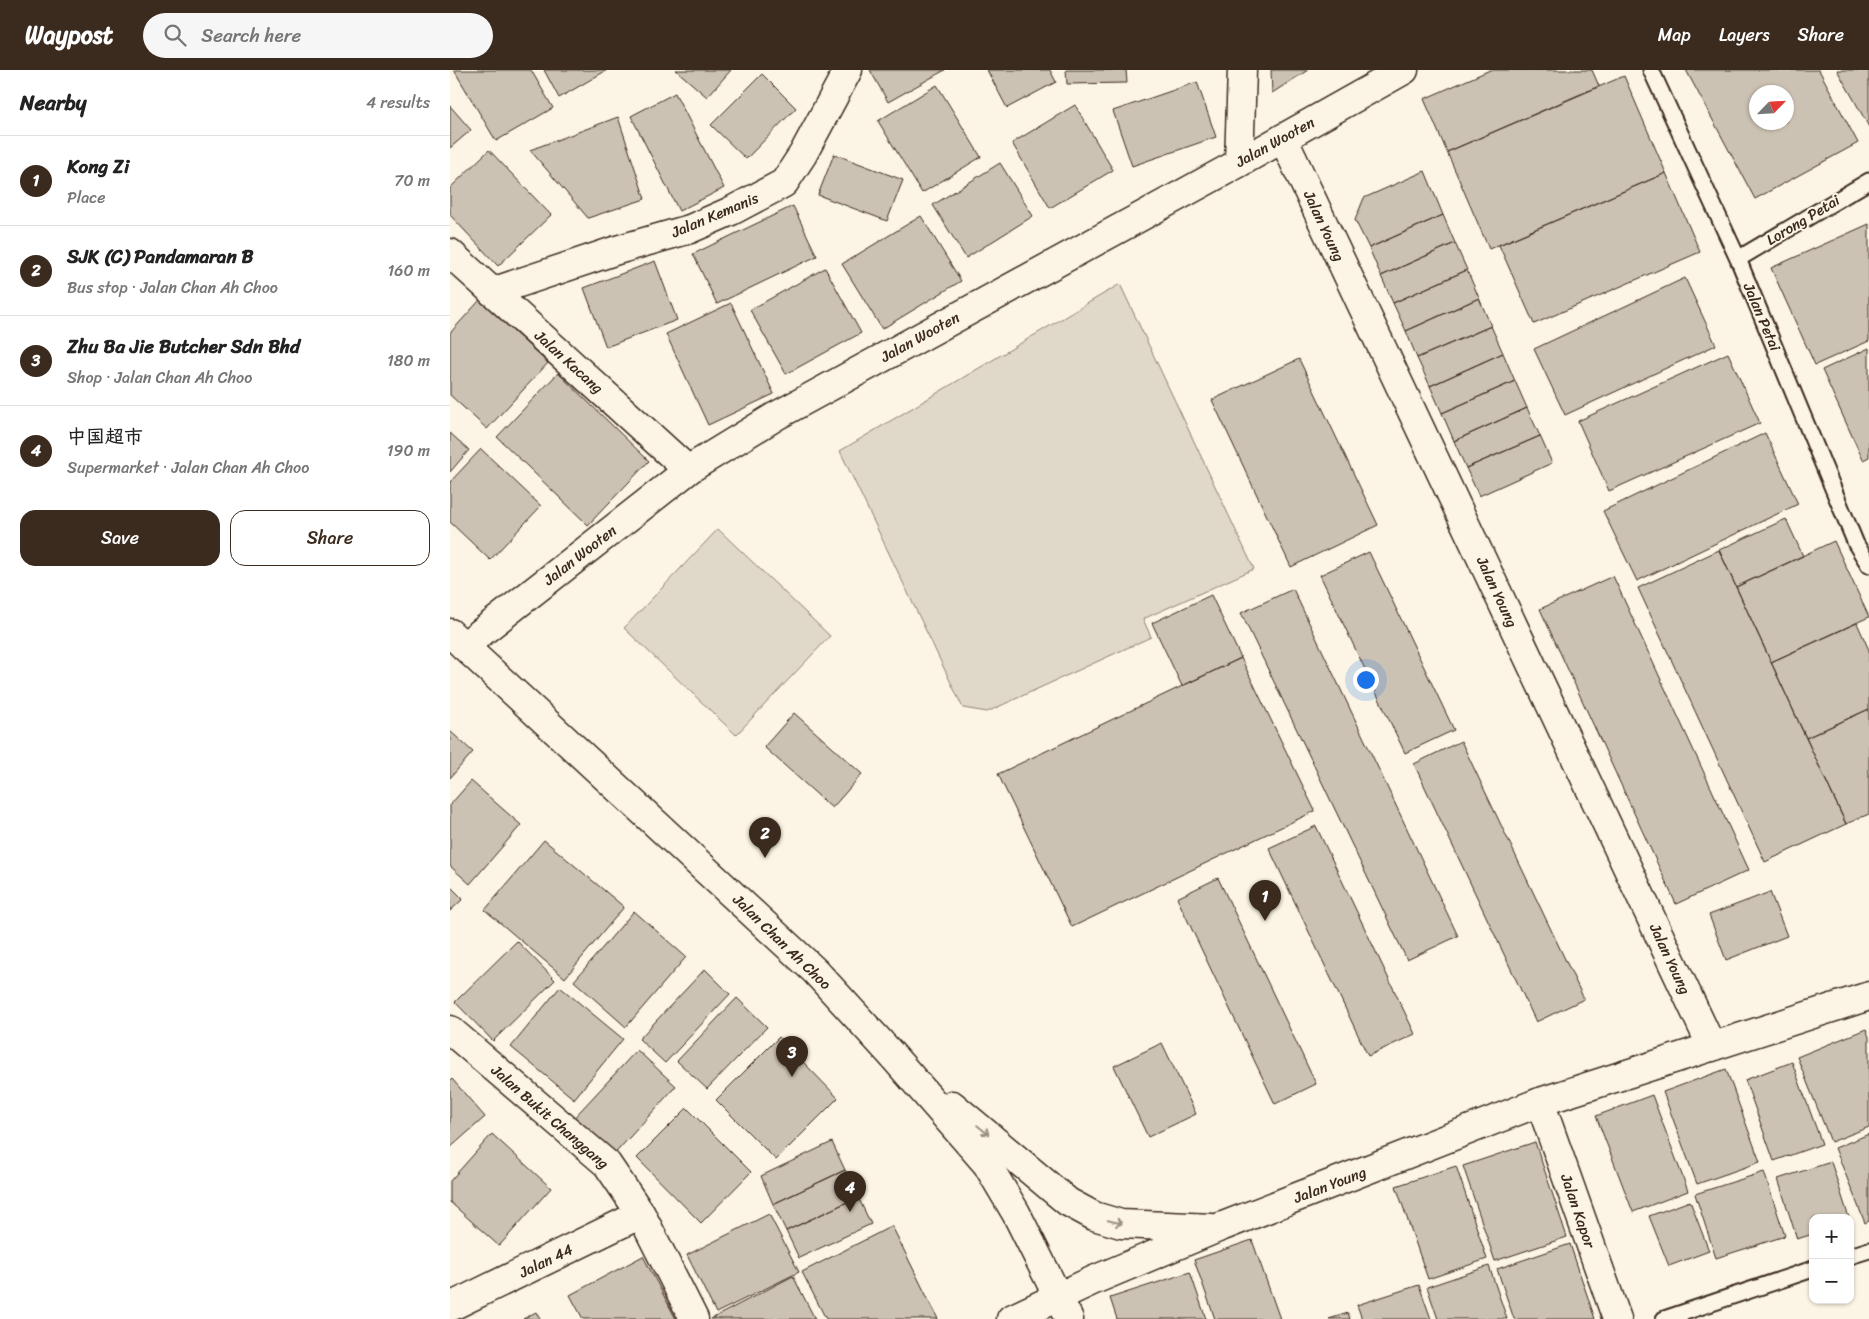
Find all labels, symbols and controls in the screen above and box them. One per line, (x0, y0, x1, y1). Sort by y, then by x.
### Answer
search box (143, 13, 493, 58)
text: Waypost (25, 14, 113, 56)
text: Search here (201, 19, 301, 52)
text: Map (1658, 19, 1691, 51)
text: Layers (1719, 19, 1770, 51)
text: Share (1798, 19, 1844, 51)
icon: search (161, 21, 189, 49)
text: Nearby (20, 84, 86, 122)
north arrow (1749, 85, 1794, 130)
text: 4 results (366, 88, 430, 117)
street label: Jalan Wooten (1230, 110, 1319, 175)
text: Kong Zi (67, 150, 129, 183)
text: 1 (33, 166, 39, 195)
text: 70 m (394, 166, 430, 195)
text: Place (67, 183, 106, 212)
street label: Jalan Kemanis (666, 185, 763, 246)
street label: Jalan Young (1296, 185, 1352, 266)
street label: Lorong Petai (1761, 187, 1846, 252)
text: SJK (C) Pandamaran B (67, 240, 254, 273)
text: 2 (31, 256, 41, 285)
text: 160 m (387, 256, 430, 285)
text: Bus stop · Jalan Chan Ah Choo (67, 273, 278, 302)
street label: Jalan Petai (1736, 278, 1788, 356)
street label: Jalan Wooten (875, 305, 964, 370)
street label: Jalan Kacang (528, 323, 610, 401)
text: Zhu Ba Jie Butcher Sdn Bhd (67, 330, 300, 363)
text: 3 (32, 346, 40, 375)
text: 180 m (387, 346, 430, 375)
text: Shop · Jalan Chan Ah Choo (67, 363, 252, 392)
text: 中国超市 (67, 420, 143, 453)
text: 4 (31, 436, 41, 465)
text: 190 m (387, 436, 430, 465)
text: Supermarket · Jalan Chan Ah Choo (67, 453, 309, 482)
button: Save (20, 510, 220, 566)
button: Share (230, 510, 430, 566)
street label: Jalan Wooten (537, 518, 622, 593)
street label: Jalan Young (1469, 551, 1525, 632)
your location (1353, 667, 1379, 693)
pin: 2 (749, 817, 781, 858)
pin: 1 (1249, 880, 1281, 921)
street label: Jalan Chan Ah Choo (726, 887, 838, 996)
street label: Jalan Young (1642, 918, 1698, 999)
pin: 3 (776, 1036, 808, 1077)
street label: Jalan Bukit Changgang (484, 1057, 615, 1176)
one-way arrow (976, 1124, 989, 1135)
street label: Jalan Young (1289, 1159, 1371, 1211)
street label: Jalan Kapor (1553, 1170, 1603, 1252)
pin: 4 (834, 1171, 866, 1212)
map controls (1809, 1214, 1854, 1304)
button: + (1809, 1214, 1854, 1259)
one-way arrow (1106, 1218, 1122, 1227)
street label: Jalan 44 (514, 1237, 577, 1286)
button: − (1809, 1259, 1854, 1304)

